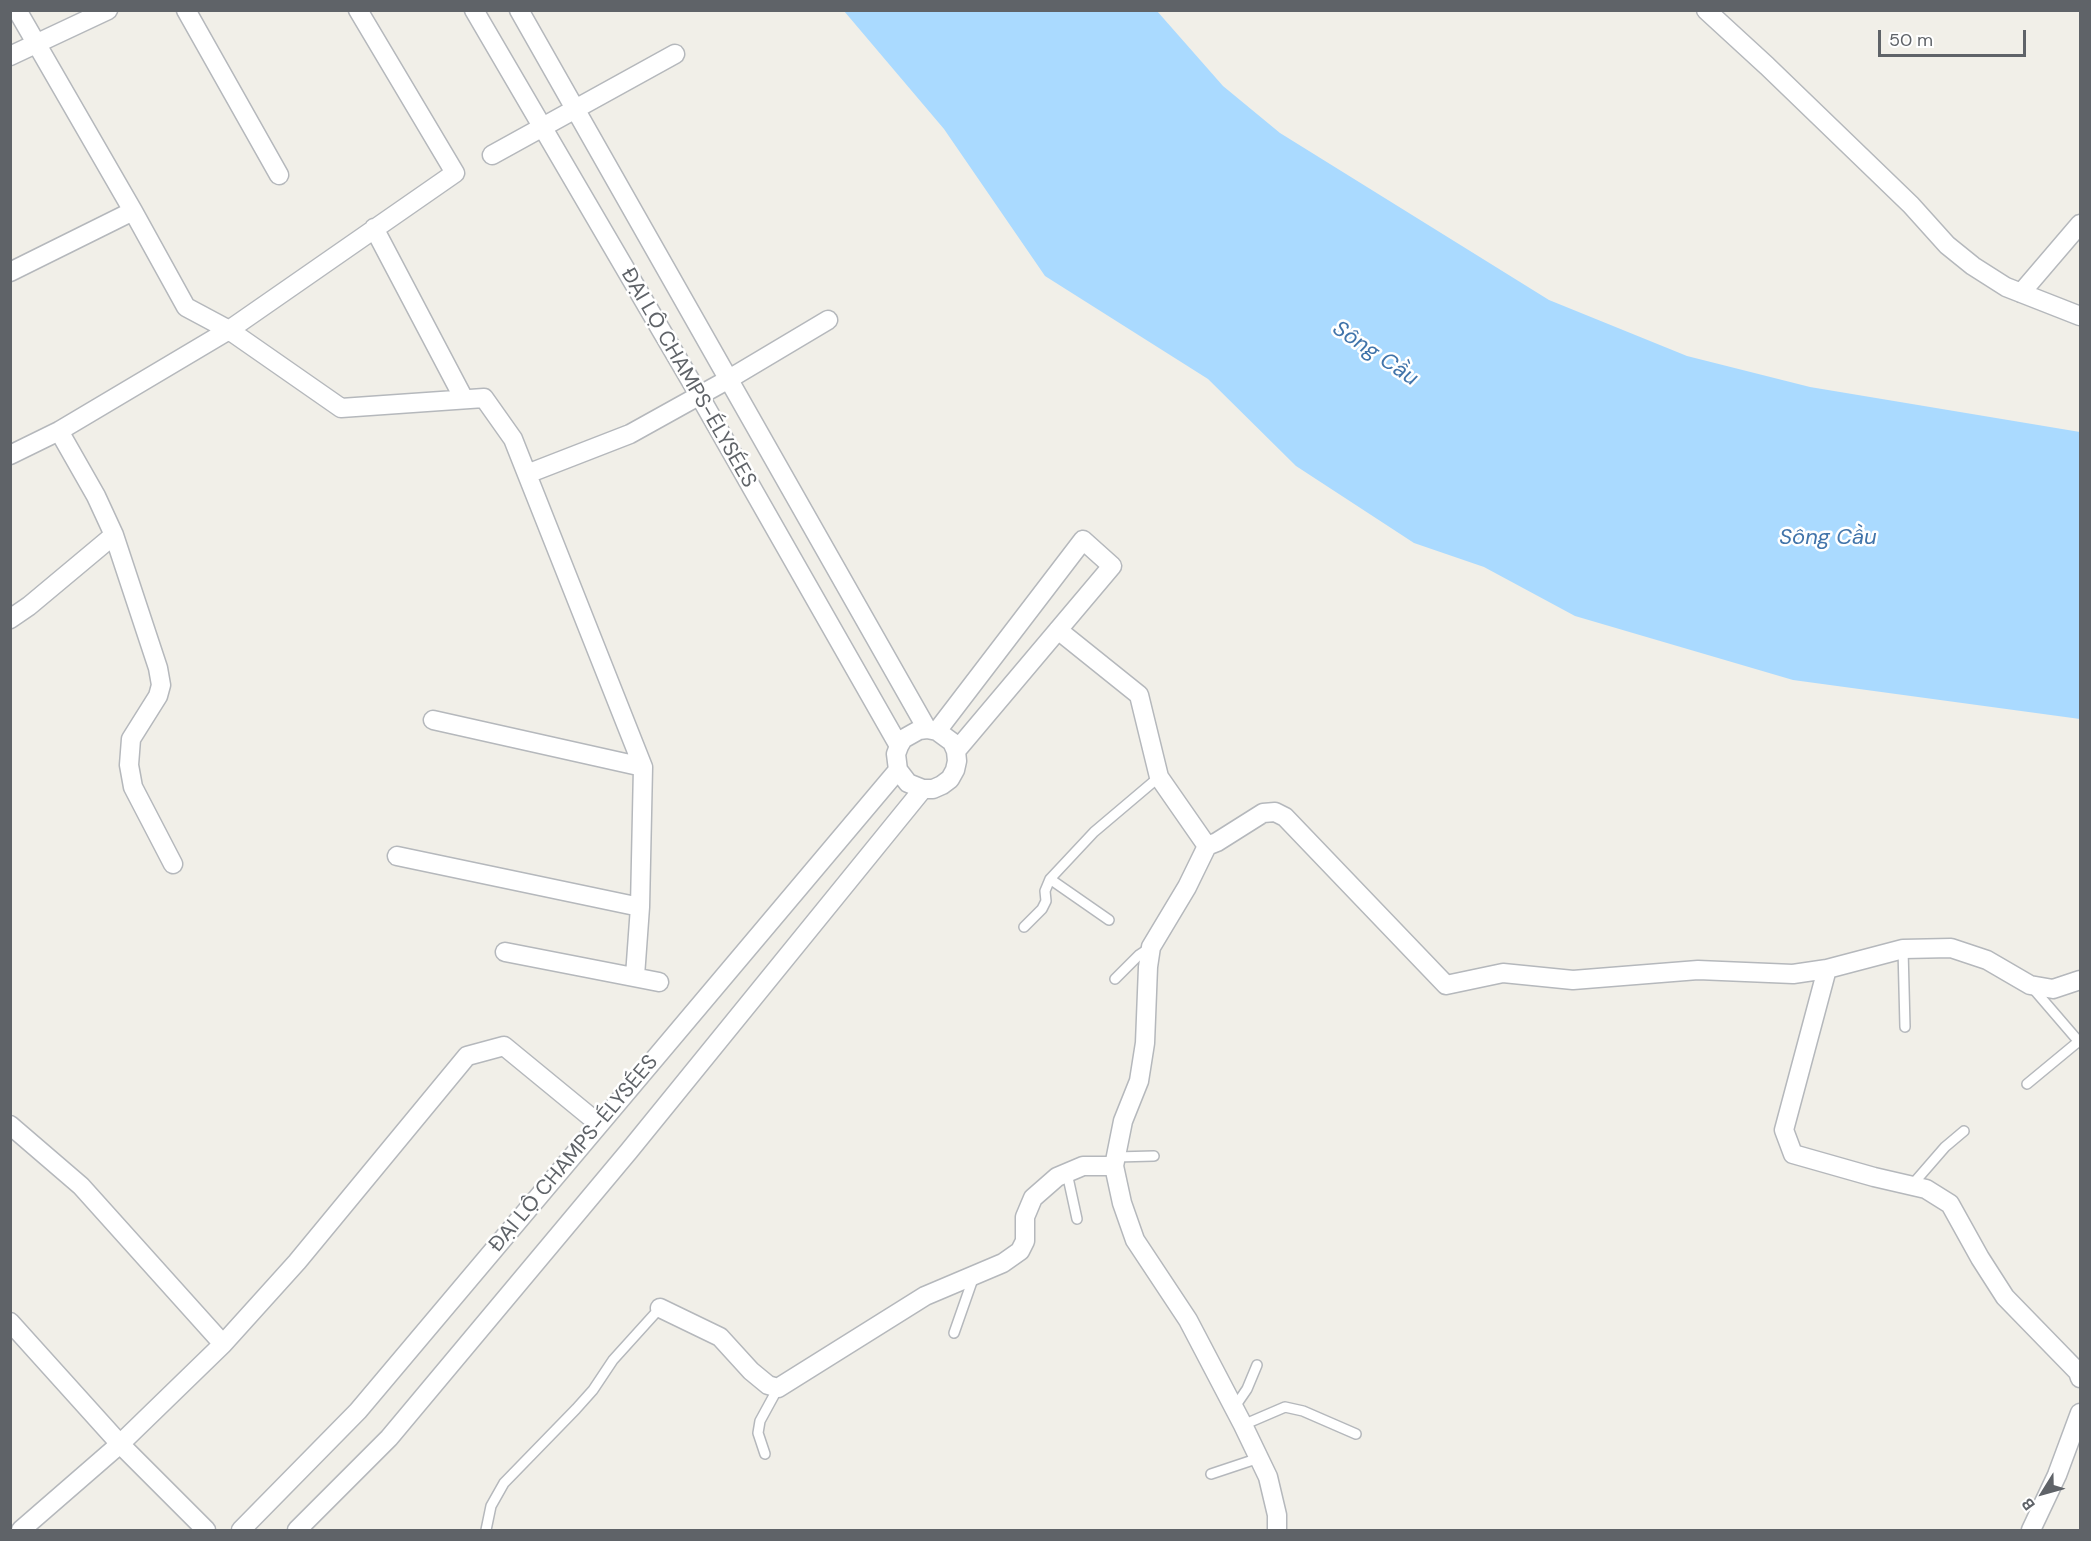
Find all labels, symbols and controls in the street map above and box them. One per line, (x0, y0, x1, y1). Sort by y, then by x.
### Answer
scale bar (1881, 18, 2030, 56)
text: 50 m (1889, 28, 1933, 52)
street label: ĐẠI LỘ CHAMPS-ÉLYSÉES (615, 264, 761, 492)
water label: Sông Cầu (1327, 316, 1423, 392)
water label: Sông Cầu (1779, 525, 1877, 551)
street label: ĐẠI LỘ CHAMPS-ÉLYSÉES (484, 1050, 664, 1258)
north arrow (2013, 1463, 2073, 1523)
text: B (2017, 1494, 2040, 1515)

